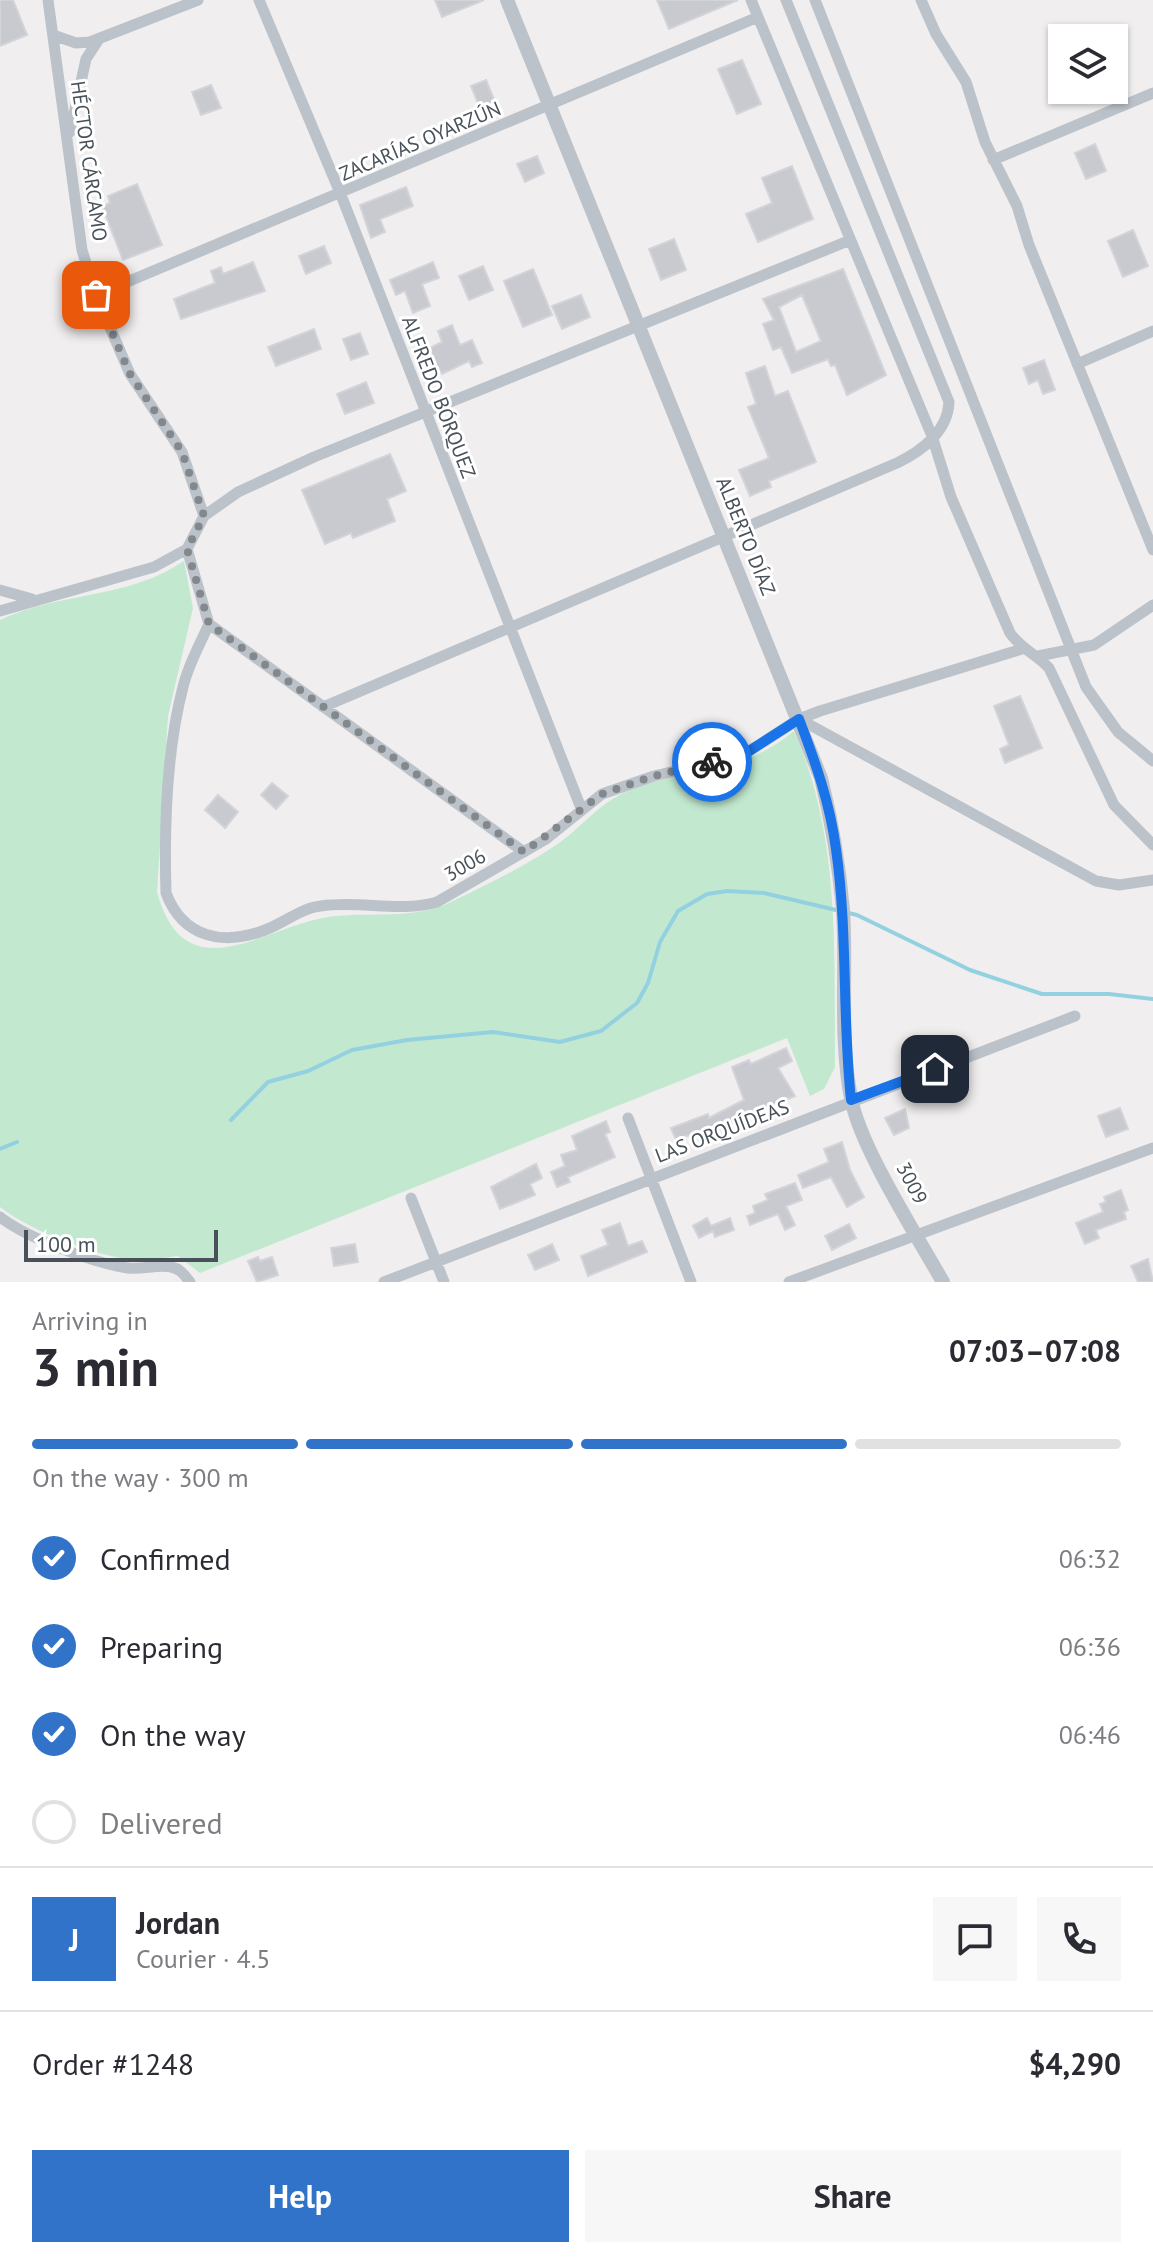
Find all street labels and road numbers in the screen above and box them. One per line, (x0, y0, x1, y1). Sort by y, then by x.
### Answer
street label: HÉCTOR CÁRCAMO (65, 79, 113, 243)
street label: ZACARÍAS OYARZÚN (335, 95, 505, 187)
street label: ALFREDO BÓRQUEZ (396, 312, 482, 482)
street label: ALBERTO DÍAZ (710, 473, 782, 599)
street label: 3006 (440, 843, 490, 887)
street label: LAS ORQUÍDEAS (651, 1094, 793, 1168)
street label: 3009 (891, 1158, 933, 1208)

